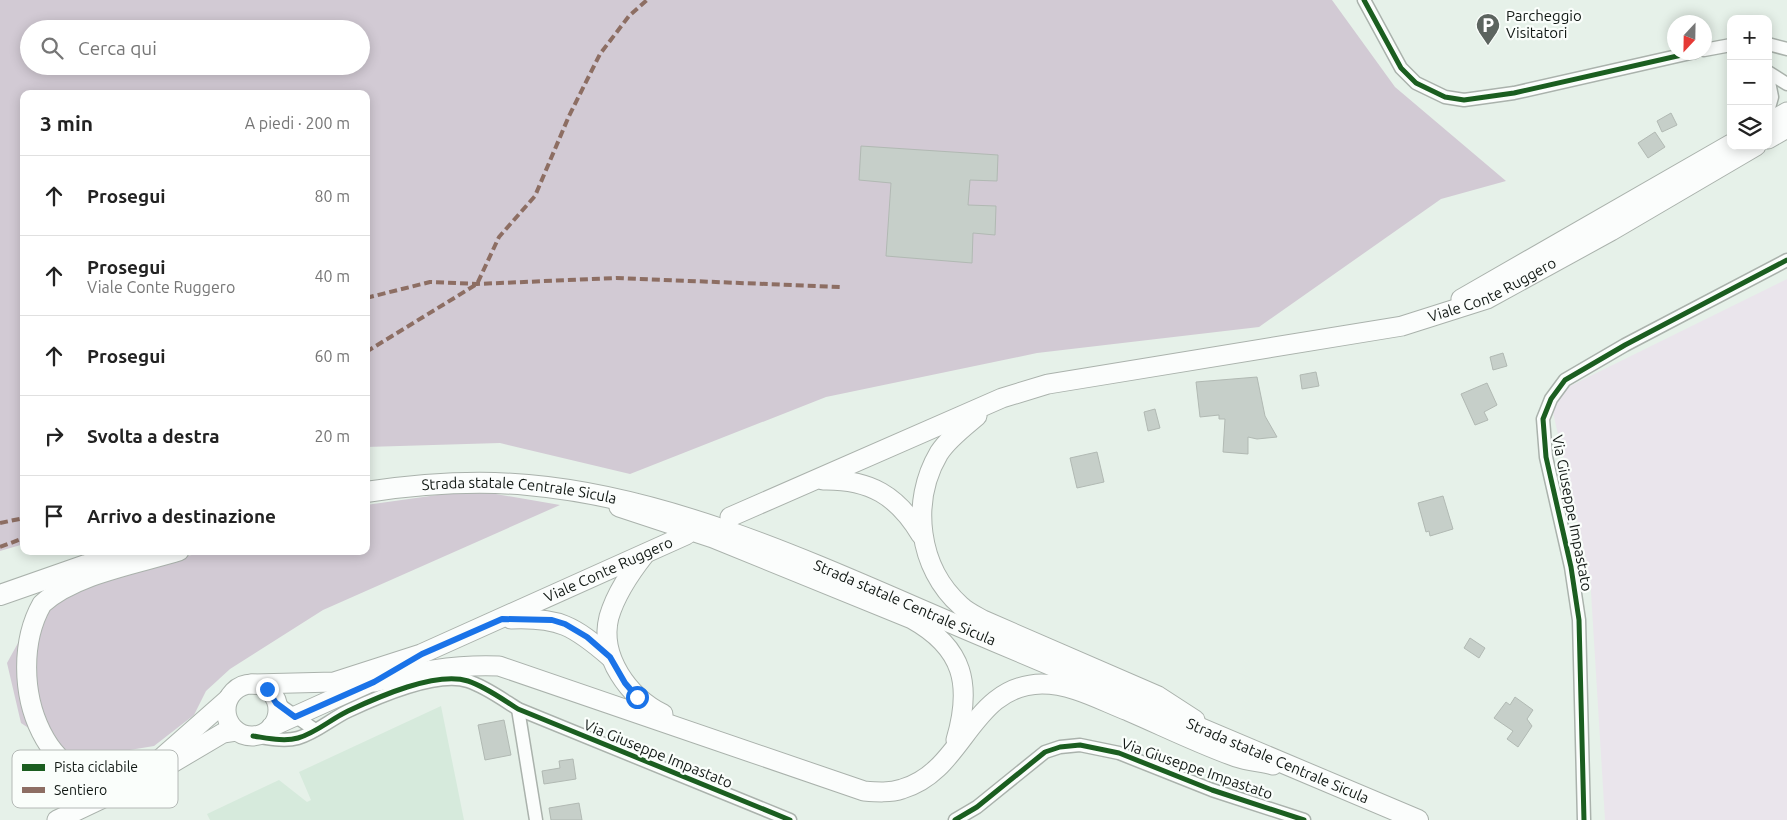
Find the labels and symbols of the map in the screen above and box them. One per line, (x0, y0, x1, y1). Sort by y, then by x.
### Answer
place label: Parcheggio Visitatori (1506, 7, 1582, 41)
parking icon: Parcheggio Visitatori (1475, 12, 1501, 46)
north arrow (1667, 15, 1712, 60)
street label: Viale Conte Ruggero (1426, 254, 1559, 325)
street label: Via Giuseppe Impastato (1549, 433, 1596, 593)
street label: Strada statale Centrale Sicula (421, 474, 618, 507)
street label: Viale Conte Ruggero (541, 533, 675, 606)
street label: Strada statale Centrale Sicula (811, 556, 998, 649)
route end (256, 678, 279, 701)
route start (626, 686, 649, 709)
street label: Strada statale Centrale Sicula (1184, 714, 1372, 806)
street label: Via Giuseppe Impastato (581, 716, 735, 791)
street label: Via Giuseppe Impastato (1119, 735, 1275, 802)
legend (12, 750, 178, 808)
text: Pista ciclabile (54, 759, 138, 775)
text: Sentiero (54, 782, 107, 798)

